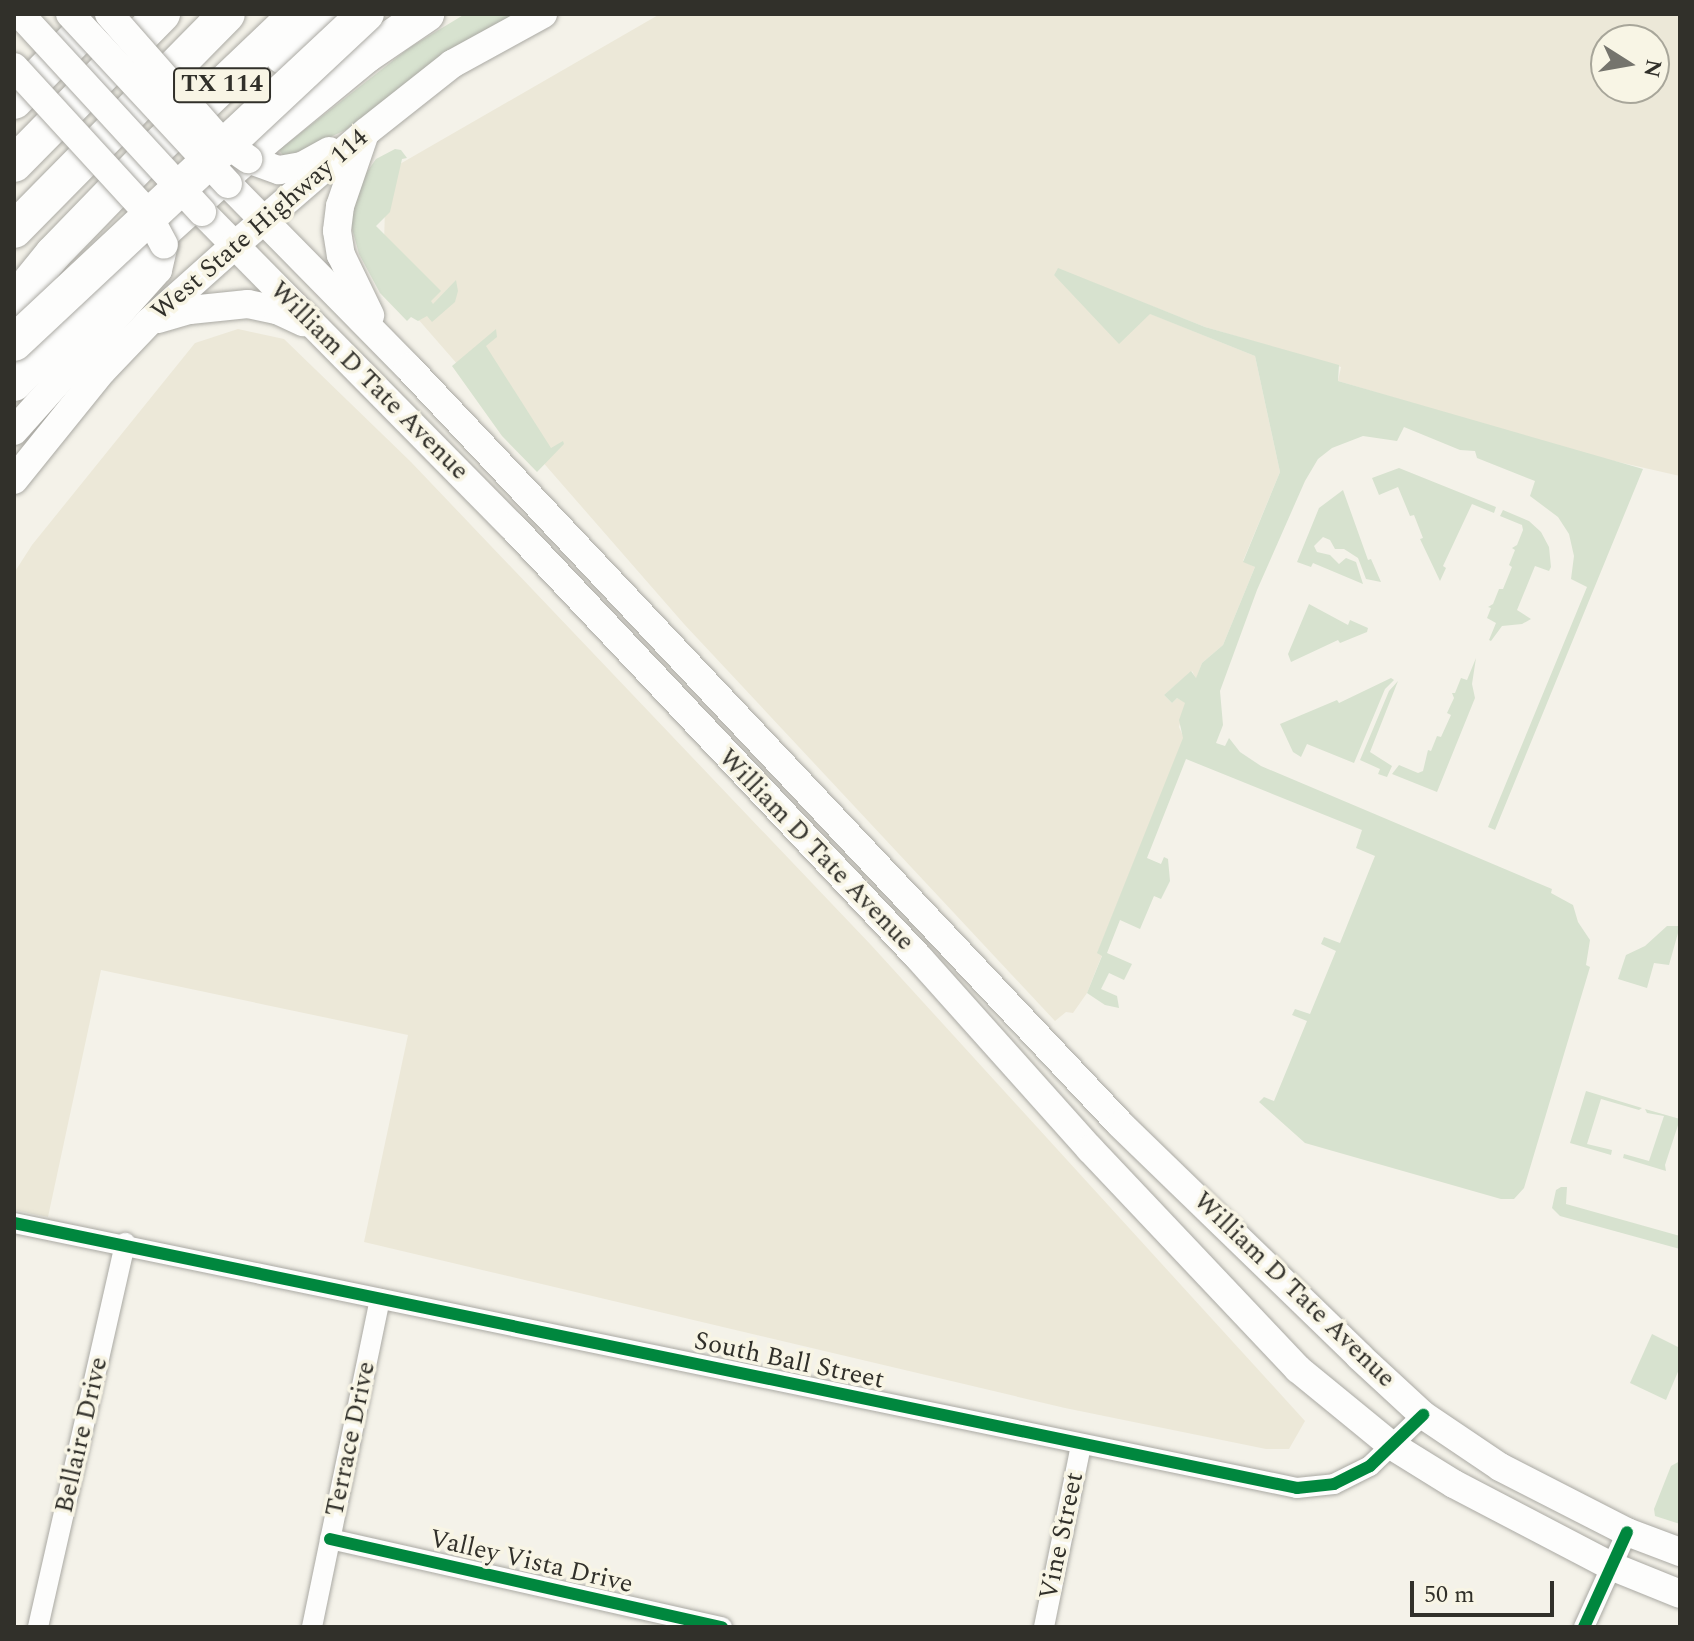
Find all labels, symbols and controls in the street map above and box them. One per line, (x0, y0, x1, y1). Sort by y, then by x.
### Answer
north arrow (1590, 24, 1670, 104)
text: N (1634, 56, 1670, 80)
road number: TX 114 (172, 65, 272, 105)
street label: West State Highway 114 (145, 122, 375, 328)
street label: William D Tate Avenue (263, 275, 475, 487)
street label: William D Tate Avenue (712, 743, 920, 957)
street label: William D Tate Avenue (1187, 1186, 1401, 1394)
street label: South Ball Street (691, 1326, 887, 1396)
street label: Bellaire Drive (49, 1354, 115, 1516)
street label: Terrace Drive (319, 1359, 383, 1519)
street label: Vine Street (1033, 1469, 1091, 1603)
street label: Valley Vista Drive (426, 1523, 636, 1601)
scale bar (1414, 1565, 1558, 1615)
text: 50 m (1424, 1577, 1475, 1613)

